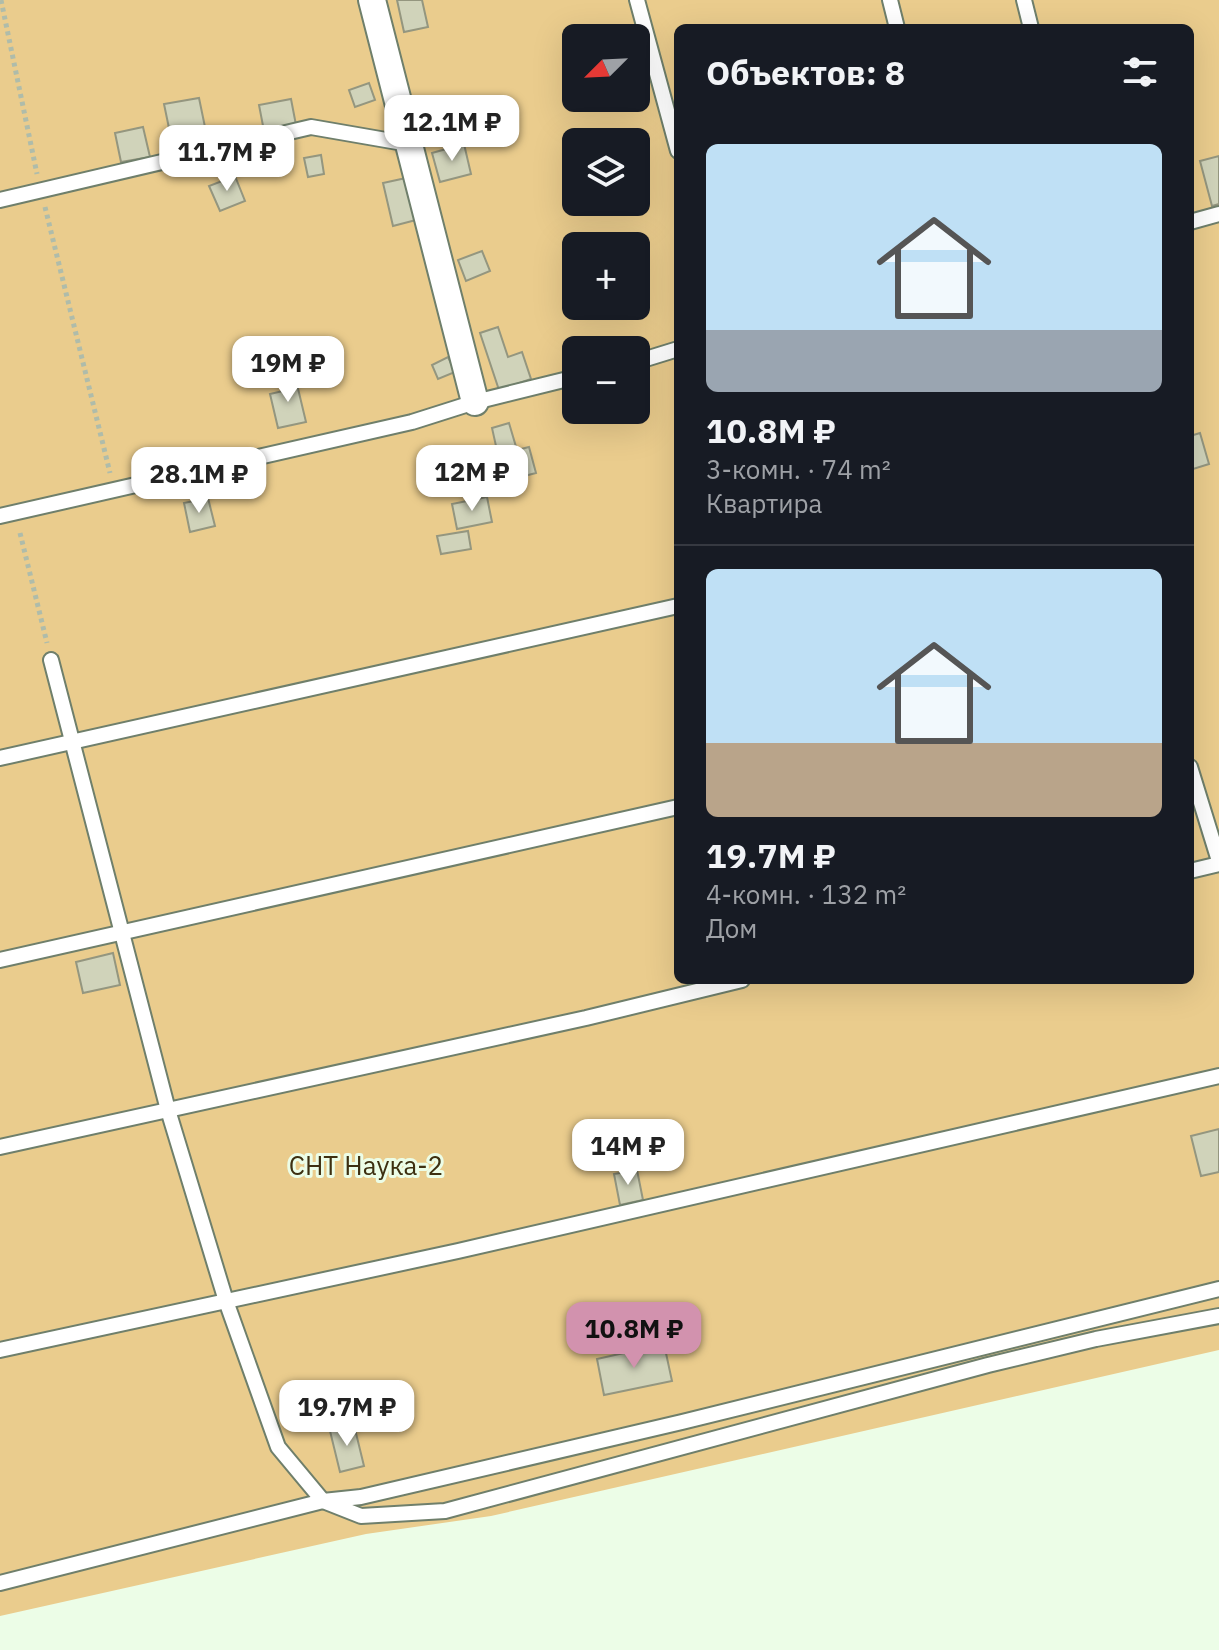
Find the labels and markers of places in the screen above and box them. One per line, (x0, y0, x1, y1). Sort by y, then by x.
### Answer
pin: 12.1M ₽ (378, 95, 526, 163)
pin: 11.7M ₽ (153, 125, 301, 193)
pin: 19M ₽ (232, 336, 344, 404)
pin: 12M ₽ (416, 445, 528, 513)
pin: 28.1M ₽ (125, 447, 273, 515)
pin: 14M ₽ (572, 1119, 684, 1187)
pin: 10.8M ₽ (560, 1302, 708, 1370)
pin: 19.7M ₽ (273, 1380, 421, 1448)

